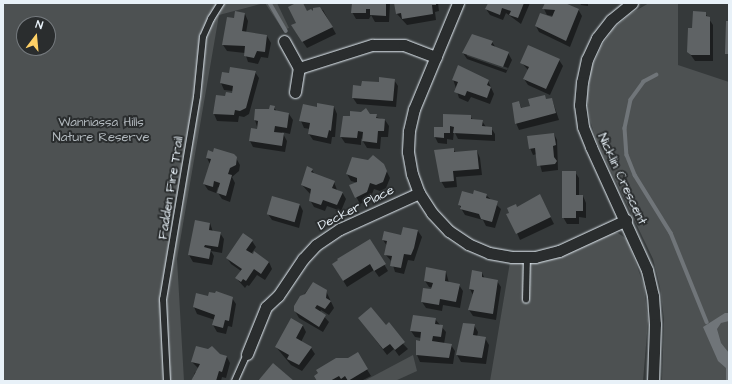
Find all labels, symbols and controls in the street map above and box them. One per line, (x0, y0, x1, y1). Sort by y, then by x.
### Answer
north arrow (16, 16, 56, 56)
text: N (34, 17, 45, 33)
park label: Wanniassa Hills Nature Reserve (53, 115, 149, 146)
street label: Nicklin Crescent (594, 131, 650, 227)
street label: Fadden Fire Trail (155, 135, 187, 241)
street label: Decker Place (315, 182, 397, 234)

